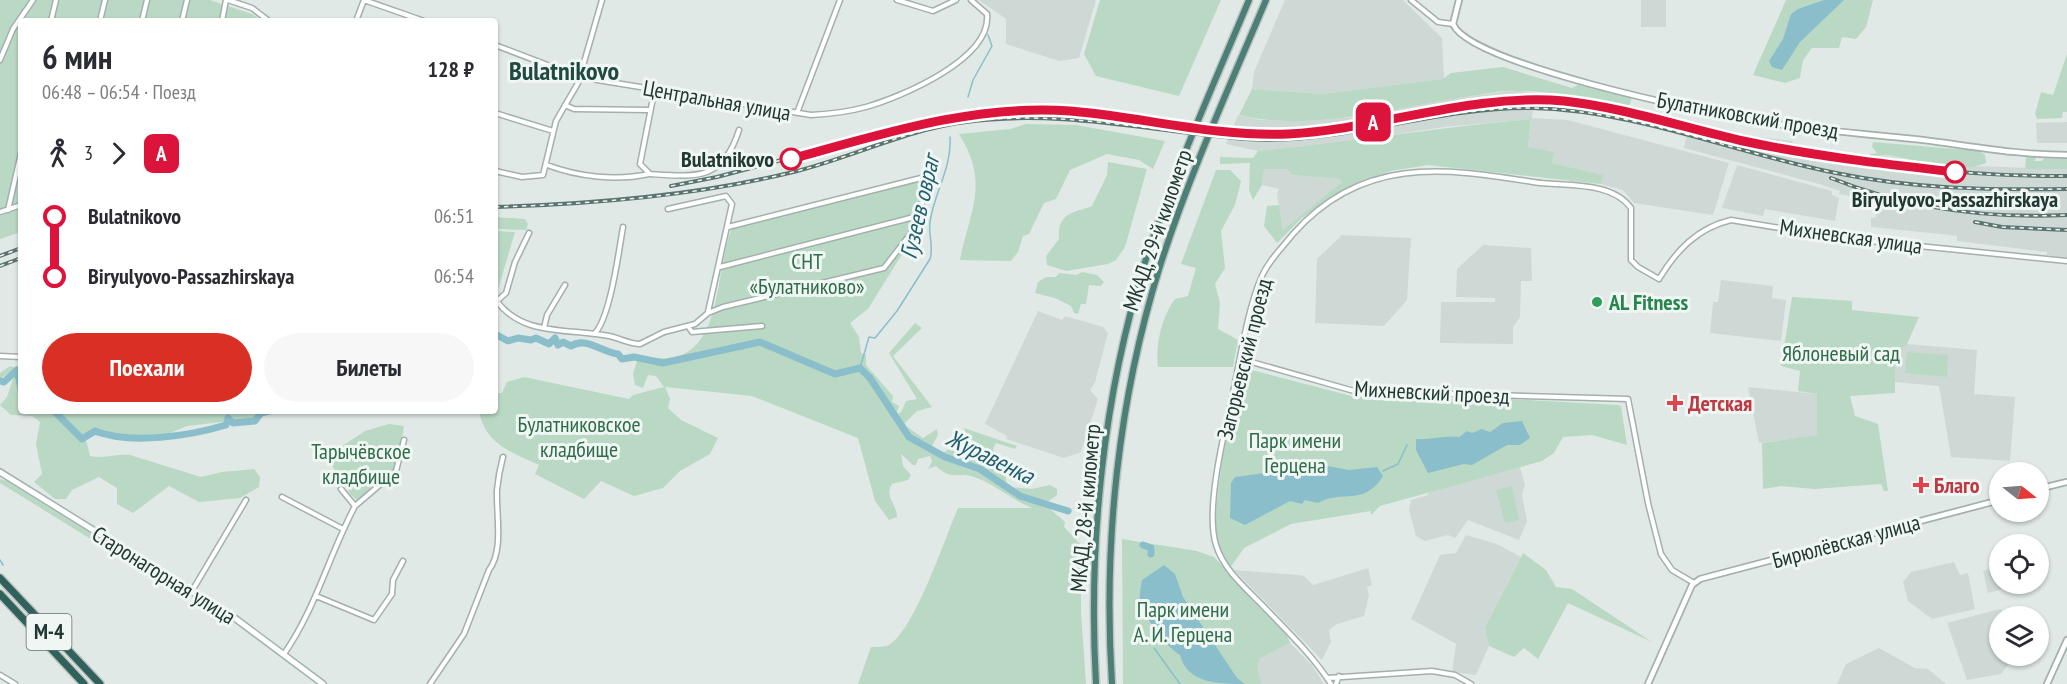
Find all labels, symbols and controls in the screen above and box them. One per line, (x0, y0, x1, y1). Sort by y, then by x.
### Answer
text: 6 мин (42, 35, 112, 78)
district label: Bulatnikovo (509, 54, 619, 87)
text: 128 ₽ (427, 55, 474, 83)
street label: Центральная улица (641, 73, 793, 127)
text: 06:48 – 06:54 · Поезд (42, 79, 196, 105)
street label: Булатниковский проезд (1655, 85, 1841, 145)
line badge: A (1354, 102, 1392, 142)
text: A (1368, 109, 1378, 136)
icon: walk (42, 137, 75, 170)
icon: forward (102, 137, 135, 170)
text: 3 (84, 140, 93, 166)
text: A (156, 140, 167, 167)
place label: Bulatnikovo (681, 145, 774, 173)
street label: МКАД, 29-й километр (1116, 146, 1198, 314)
marker: Bulatnikovo (780, 148, 802, 170)
water label: Гузеев овраг (893, 148, 947, 262)
marker: Biryulyovo-Passazhirskaya (1944, 161, 1966, 183)
place label: Biryulyovo-Passazhirskaya (1852, 185, 2058, 213)
text: Bulatnikovo (88, 202, 181, 230)
text: 06:51 (434, 203, 474, 229)
street label: Михневская улица (1778, 212, 1924, 260)
park label: СНТ «Булатниково» (750, 247, 864, 300)
text: Biryulyovo-Passazhirskaya (88, 262, 294, 290)
text: 06:54 (434, 263, 474, 289)
street label: Загорьевский проезд (1210, 275, 1278, 442)
place label: AL Fitness (1608, 288, 1688, 316)
marker: AL Fitness (1590, 295, 1604, 309)
button: Поехали (42, 333, 252, 402)
button: Билеты (264, 333, 474, 402)
park label: Яблоневый сад (1782, 339, 1900, 367)
street label: Михневский проезд (1354, 374, 1511, 410)
place label: Детская (1688, 389, 1752, 417)
marker: Детская (1666, 394, 1684, 412)
park label: Булатниковское кладбище (517, 410, 641, 463)
water label: Журавенка (940, 422, 1040, 492)
street label: МКАД, 28-й километр (1064, 423, 1106, 593)
park label: Парк имени Герцена (1249, 426, 1341, 479)
park label: Тарычёвское кладбище (311, 437, 411, 490)
north arrow (1989, 462, 2049, 522)
map controls (1989, 462, 2049, 666)
place label: Благо (1934, 471, 1980, 499)
marker: Благо (1912, 476, 1930, 494)
street label: Бирюлёвская улица (1769, 508, 1923, 574)
street label: Старонагорная улица (87, 520, 241, 630)
button: locate (1989, 534, 2049, 594)
park label: Парк имени А. И. Герцена (1134, 595, 1232, 648)
button: layers (1989, 606, 2049, 666)
road number: М-4 (26, 614, 72, 650)

